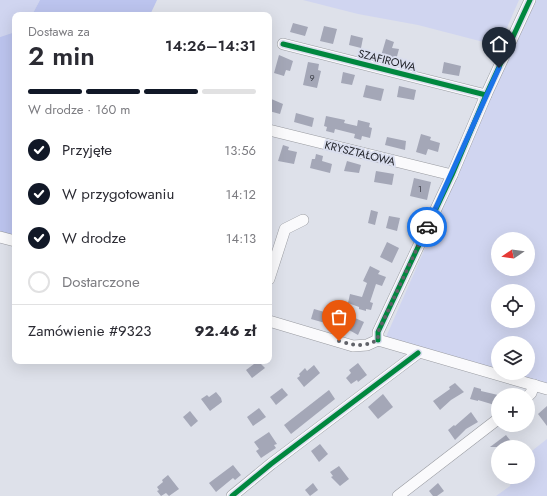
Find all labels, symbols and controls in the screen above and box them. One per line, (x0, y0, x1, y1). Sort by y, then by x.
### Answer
text: Dostawa za (28, 22, 90, 41)
pin (482, 27, 516, 68)
icon: home (488, 33, 510, 55)
text: 14:26–14:31 (165, 35, 256, 57)
text: 2 min (28, 37, 95, 75)
street label: SZAFIROWA (356, 45, 418, 75)
house number: 9 (309, 71, 315, 84)
text: W drodze · 160 m (28, 100, 130, 119)
street label: KRYSZTAŁOWA (323, 137, 398, 170)
icon: check (28, 139, 50, 161)
text: Przyjęte (62, 139, 112, 161)
text: 13:56 (224, 141, 256, 160)
house number: 1 (418, 182, 422, 195)
icon: check (28, 183, 50, 205)
text: W przygotowaniu (62, 183, 174, 205)
text: 14:12 (225, 185, 256, 204)
courier (407, 207, 447, 247)
icon: car (416, 216, 438, 238)
icon: check (28, 227, 50, 249)
text: W drodze (62, 227, 126, 249)
text: 14:13 (226, 229, 256, 248)
north arrow (491, 232, 535, 276)
map controls (491, 232, 535, 484)
text: Dostarczone (62, 271, 140, 293)
button: locate (491, 284, 535, 328)
pin (322, 300, 356, 341)
icon: bag (328, 306, 350, 328)
text: Zamówienie #9323 (28, 320, 152, 342)
text: 92.46 zł (194, 320, 256, 342)
button: layers (491, 336, 535, 380)
button: + (491, 388, 535, 432)
button: − (491, 440, 535, 484)

